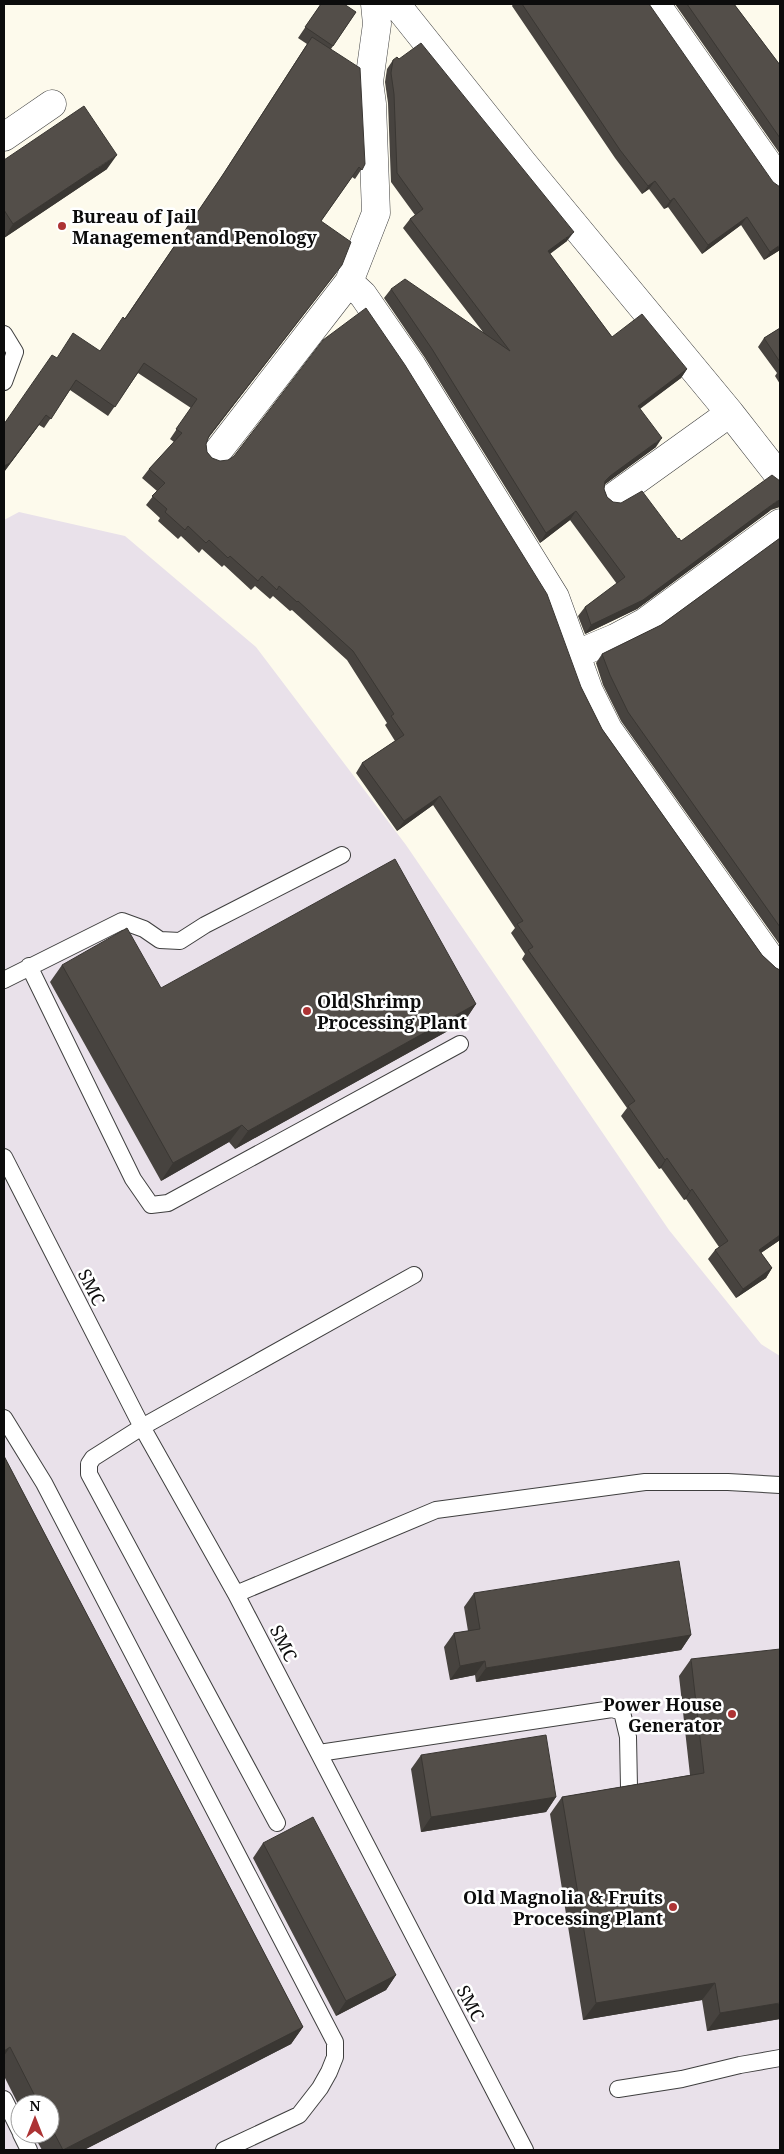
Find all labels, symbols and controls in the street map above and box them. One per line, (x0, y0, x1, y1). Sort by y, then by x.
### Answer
place label: Bureau of Jail Management and Penology (72, 204, 318, 249)
marker: Bureau of Jail Management and Penology (56, 220, 68, 232)
place label: Old Shrimp Processing Plant (317, 989, 467, 1034)
marker: Old Shrimp Processing Plant (301, 1005, 313, 1017)
street label: SMC (73, 1265, 111, 1309)
street label: SMC (265, 1621, 303, 1665)
place label: Power House Generator (603, 1692, 723, 1737)
marker: Power House Generator (726, 1708, 738, 1720)
place label: Old Magnolia & Fruits Processing Plant (463, 1885, 663, 1930)
marker: Old Magnolia & Fruits Processing Plant (667, 1901, 679, 1913)
street label: SMC (452, 1981, 490, 2025)
north arrow (10, 2094, 60, 2144)
text: N (29, 2096, 41, 2115)

